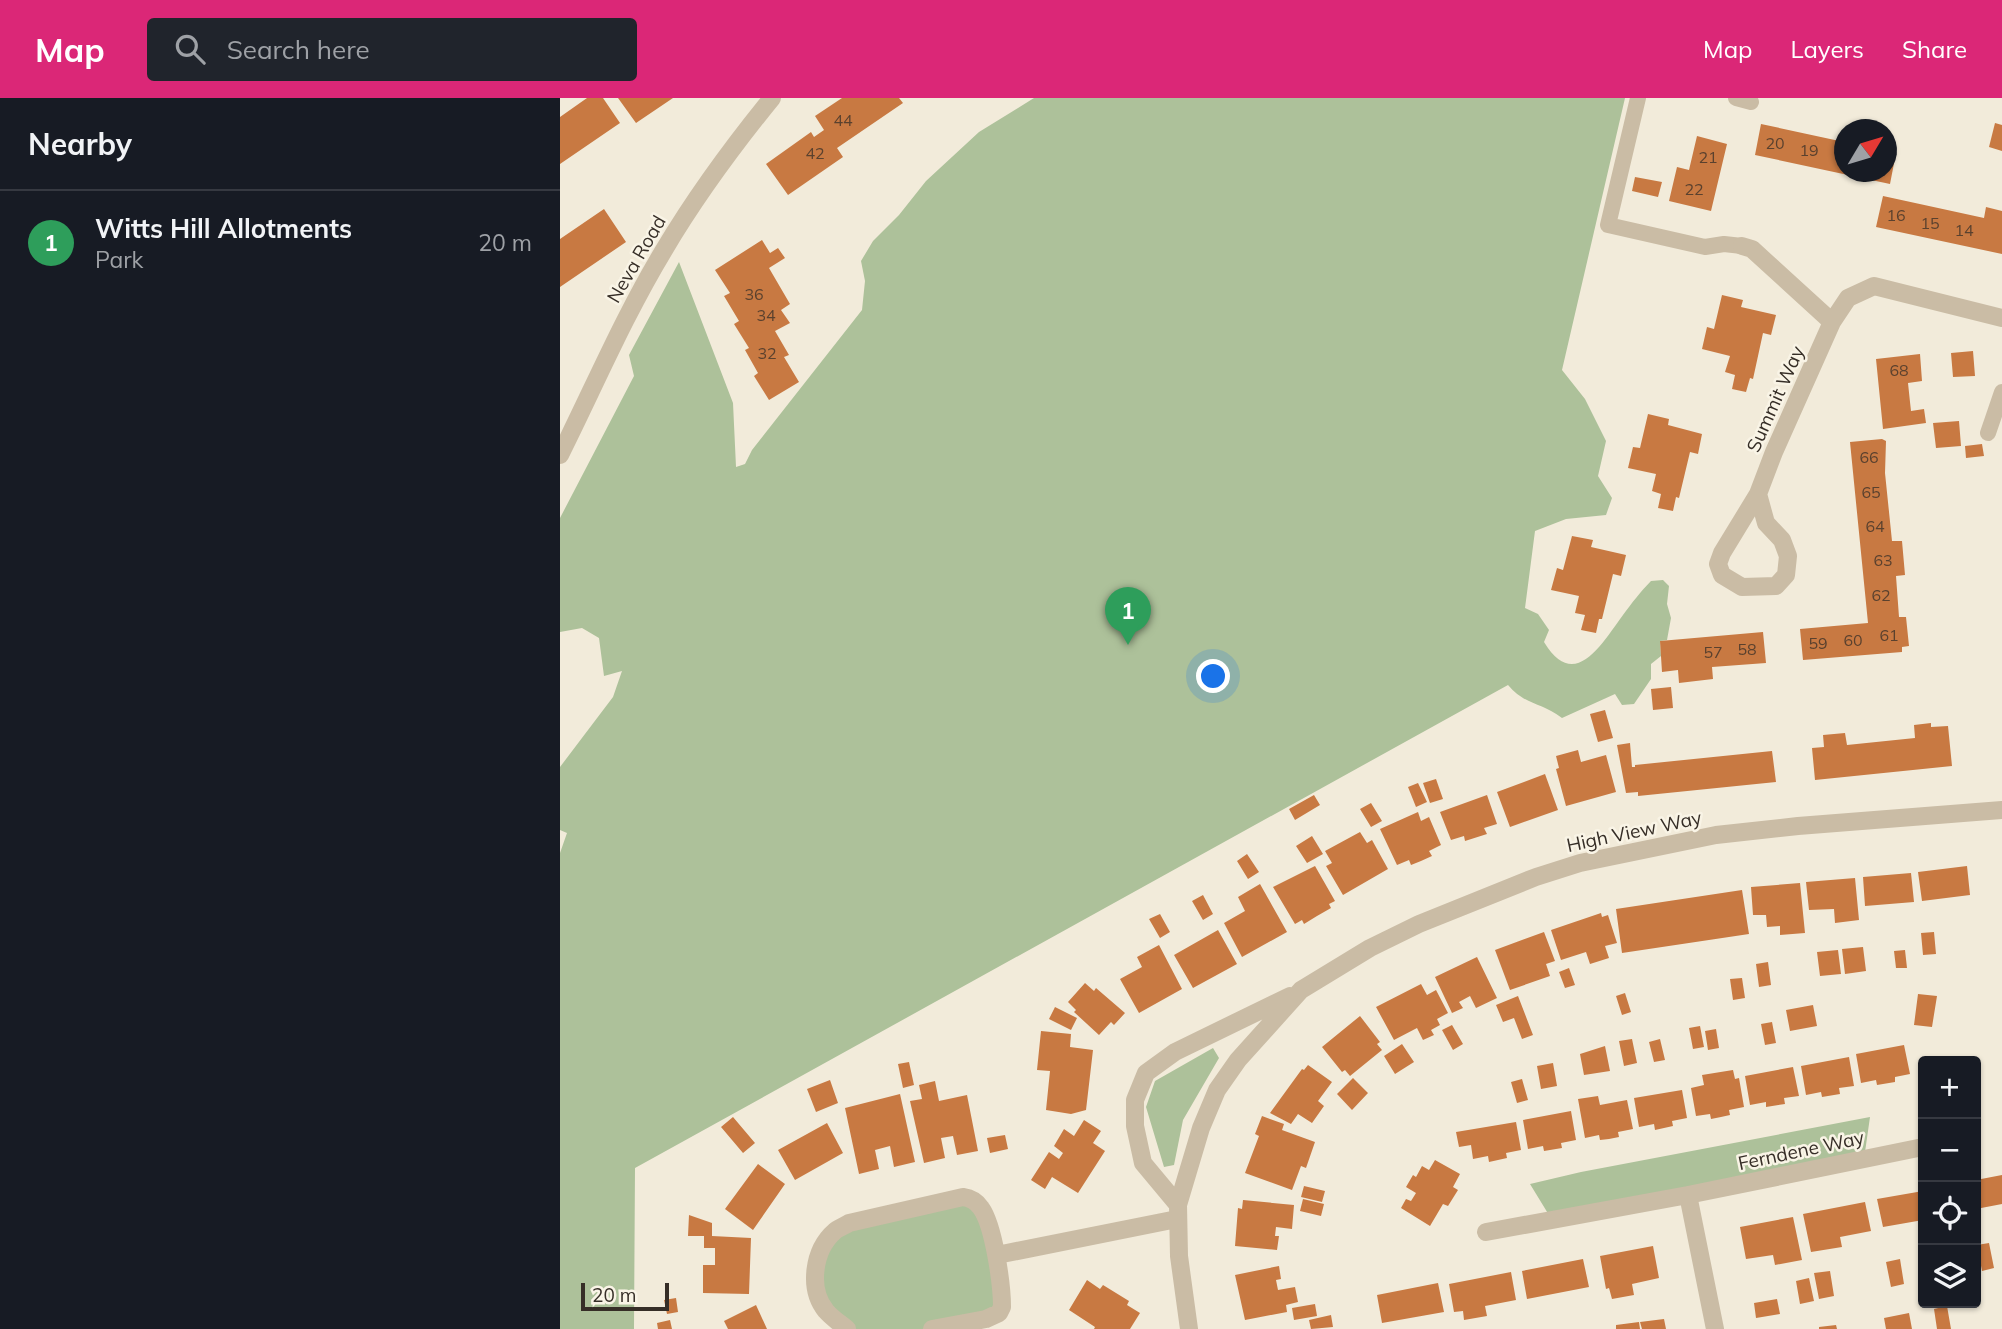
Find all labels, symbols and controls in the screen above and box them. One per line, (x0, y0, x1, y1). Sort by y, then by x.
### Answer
search box (147, 18, 637, 81)
text: Map (35, 29, 105, 70)
icon: search (171, 30, 209, 68)
text: Search here (227, 33, 370, 66)
text: Map (1703, 34, 1752, 64)
text: Layers (1790, 34, 1864, 64)
text: Share (1902, 34, 1967, 64)
house number: 44 (833, 110, 853, 130)
north arrow (1834, 119, 1897, 182)
text: Nearby (28, 125, 132, 163)
house number: 20 (1765, 133, 1785, 153)
house number: 19 (1799, 140, 1819, 160)
house number: 42 (805, 143, 825, 163)
house number: 21 (1698, 147, 1718, 167)
house number: 22 (1684, 179, 1704, 199)
house number: 16 (1886, 205, 1906, 225)
street label: Neva Road (601, 211, 671, 307)
text: Witts Hill Allotments (95, 212, 352, 245)
house number: 15 (1920, 213, 1940, 233)
house number: 14 (1954, 220, 1974, 240)
text: 1 (44, 228, 58, 257)
text: 20 m (478, 228, 532, 257)
text: Park (95, 245, 143, 274)
house number: 36 (744, 284, 764, 304)
house number: 34 (756, 305, 776, 325)
street label: Summit Way (1741, 342, 1809, 456)
house number: 32 (757, 343, 777, 363)
house number: 68 (1889, 360, 1909, 380)
house number: 66 (1859, 447, 1879, 467)
house number: 65 (1861, 482, 1881, 502)
house number: 64 (1865, 516, 1885, 536)
house number: 63 (1873, 550, 1893, 570)
house number: 62 (1871, 585, 1891, 605)
pin: 1 (1105, 587, 1151, 645)
house number: 61 (1879, 625, 1899, 645)
house number: 60 (1843, 630, 1863, 650)
house number: 59 (1808, 633, 1828, 653)
house number: 58 (1737, 639, 1757, 659)
house number: 57 (1703, 642, 1723, 662)
your location (1196, 659, 1230, 693)
street label: High View Way (1564, 805, 1704, 857)
map controls (1918, 1056, 1981, 1308)
button: + (1918, 1056, 1981, 1119)
button: − (1918, 1119, 1981, 1182)
street label: Ferndene Way (1736, 1125, 1866, 1175)
button: locate (1918, 1182, 1981, 1245)
button: layers (1918, 1245, 1981, 1308)
scale bar (581, 1280, 668, 1312)
text: 20 m (592, 1283, 636, 1307)

